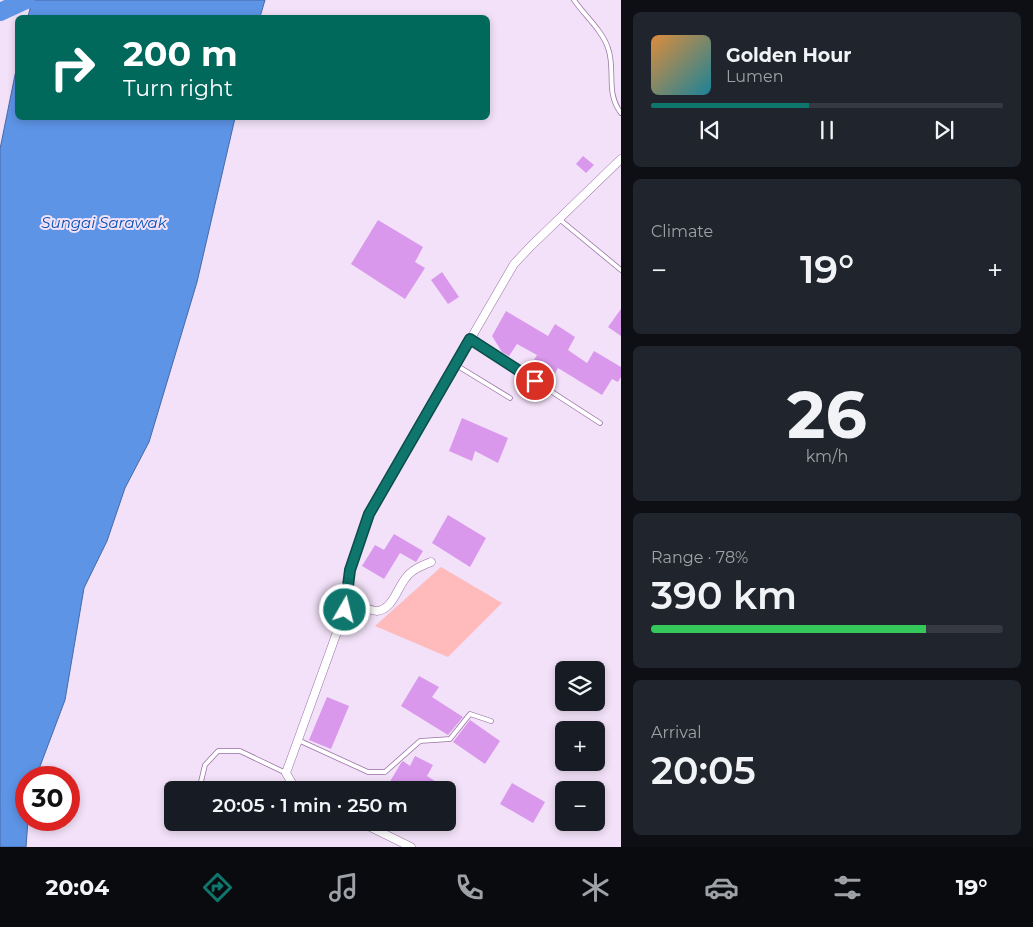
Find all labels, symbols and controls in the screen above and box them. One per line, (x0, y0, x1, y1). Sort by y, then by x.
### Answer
text: 200 m (123, 32, 238, 75)
icon: right (40, 35, 105, 100)
text: Golden Hour (726, 44, 852, 67)
text: Lumen (726, 67, 784, 86)
text: Turn right (123, 75, 233, 102)
icon: previous (696, 116, 724, 144)
icon: pause (813, 116, 841, 144)
icon: next (930, 116, 958, 144)
water label: Sungai Sarawak (41, 213, 168, 232)
text: Climate (651, 222, 713, 241)
text: 19° (800, 246, 854, 293)
text: − (651, 253, 667, 287)
text: + (987, 253, 1003, 287)
pin (514, 360, 556, 402)
icon: arrive (521, 367, 549, 395)
text: 26 (787, 375, 867, 454)
text: km/h (806, 447, 848, 466)
text: Range · 78% (651, 548, 748, 567)
text: 390 km (651, 572, 797, 619)
position arrow (318, 583, 370, 635)
map controls (555, 661, 605, 831)
button: layers (555, 661, 605, 711)
button: + (555, 721, 605, 771)
text: Arrival (651, 723, 701, 742)
text: 20:05 (651, 747, 756, 794)
speed limit sign: 30 (15, 766, 80, 831)
button: − (555, 781, 605, 831)
text: 20:05 · 1 min · 250 m (212, 794, 408, 817)
icon: directions (200, 870, 235, 905)
icon: music (326, 870, 361, 905)
icon: phone (452, 870, 487, 905)
icon: climate (578, 870, 613, 905)
icon: car (704, 870, 739, 905)
icon: filters (830, 870, 865, 905)
text: 20:04 (45, 874, 109, 901)
text: 19° (956, 874, 988, 901)

